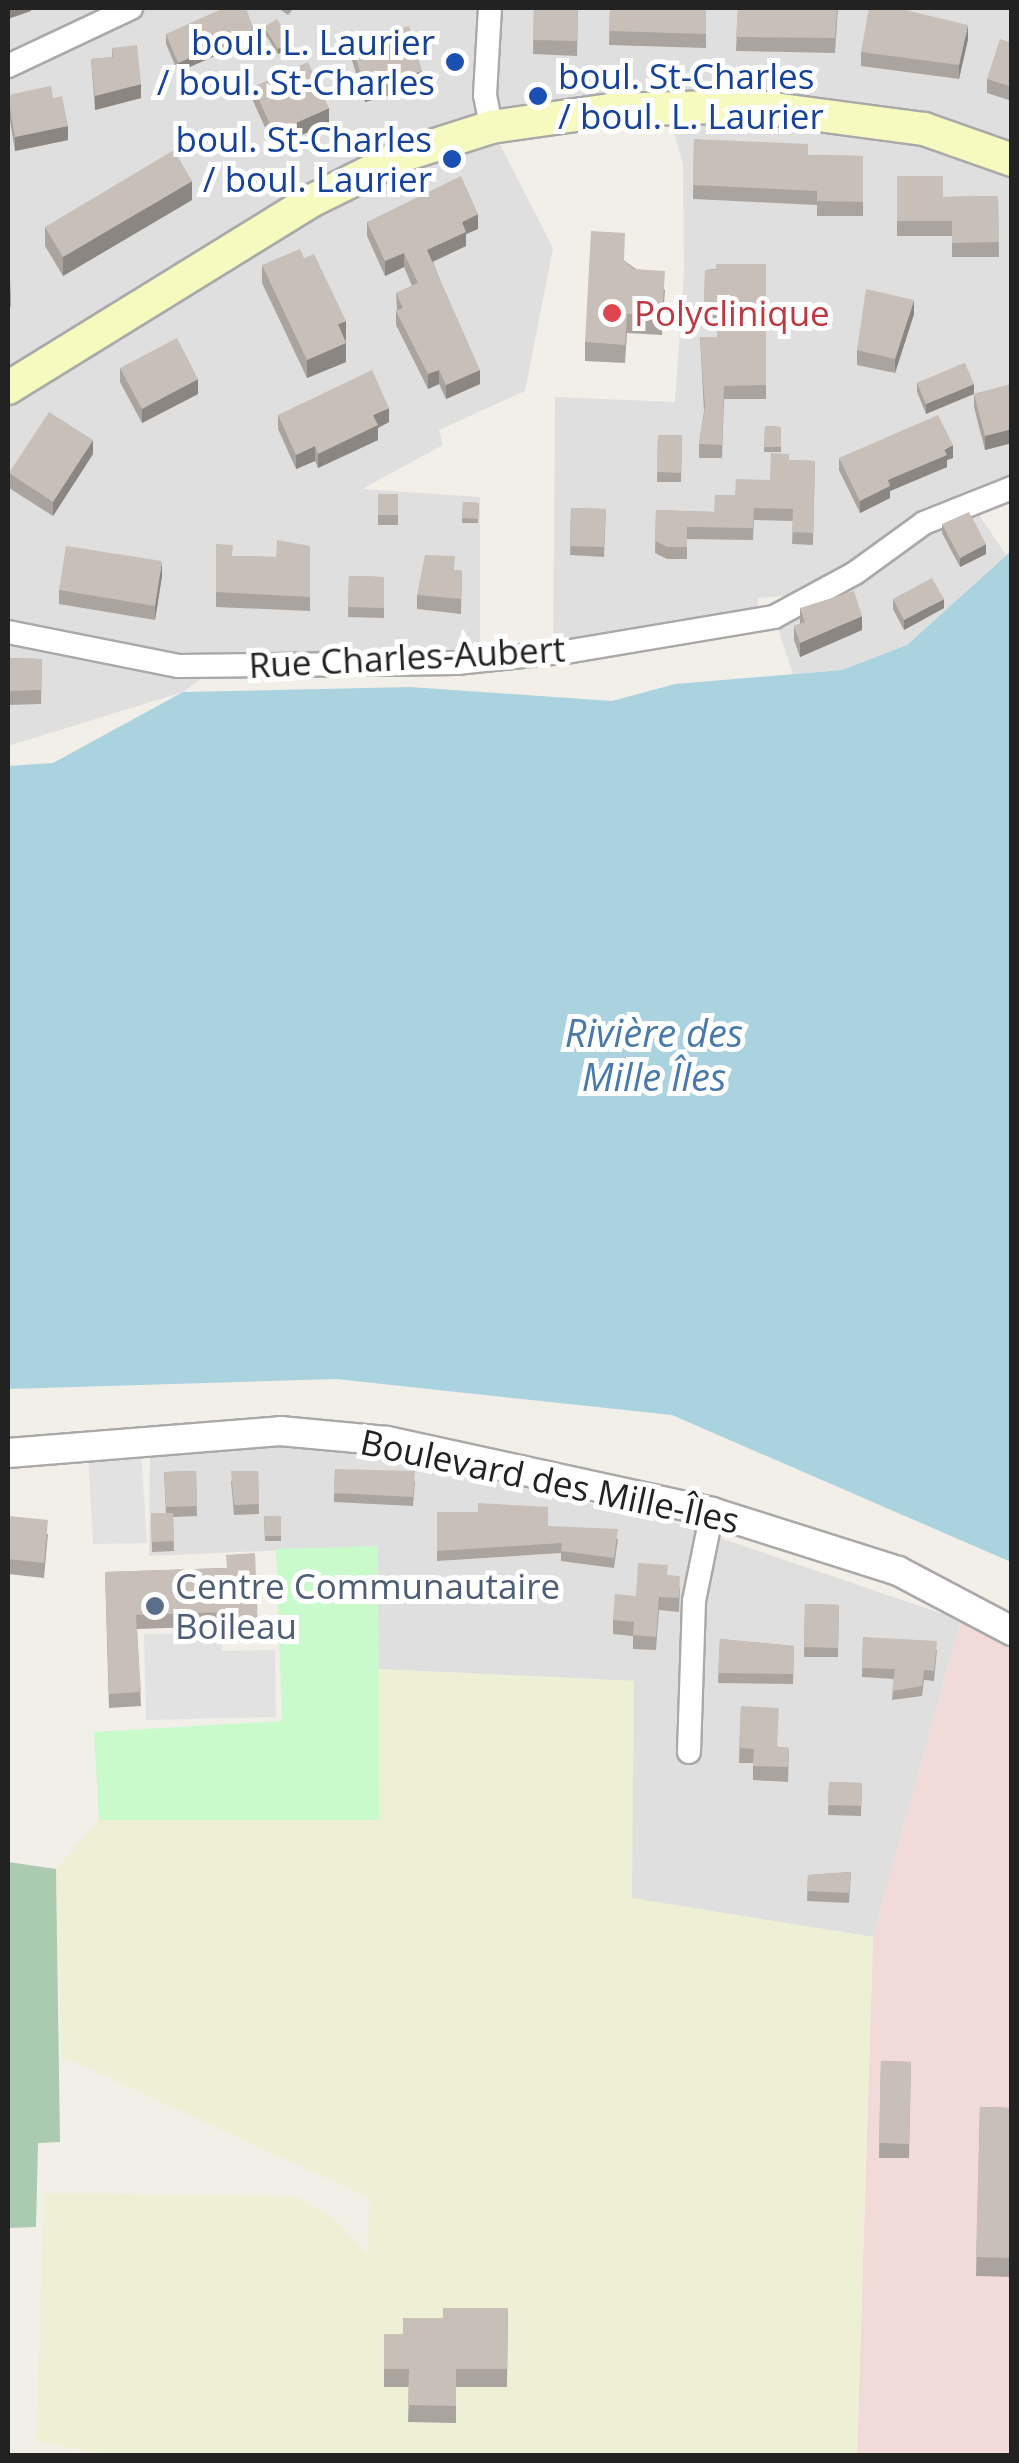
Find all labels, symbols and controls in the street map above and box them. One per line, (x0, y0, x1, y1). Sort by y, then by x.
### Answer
place label: boul. L. Laurier / boul. St-Charles (157, 21, 435, 103)
marker: boul. L. Laurier / boul. St-Charles (444, 51, 466, 73)
place label: boul. St-Charles / boul. L. Laurier (558, 55, 824, 137)
marker: boul. St-Charles / boul. L. Laurier (527, 85, 549, 107)
place label: boul. St-Charles / boul. Laurier (176, 118, 432, 200)
marker: boul. St-Charles / boul. Laurier (441, 148, 463, 170)
place label: Polyclinique (634, 292, 830, 334)
marker: Polyclinique (599, 300, 625, 326)
street label: Rue Charles-Aubert (248, 628, 566, 686)
water label: Rivière des Mille Îles (565, 1010, 743, 1100)
street label: Boulevard des Mille-Îles (357, 1420, 743, 1542)
place label: Centre Communautaire Boileau (175, 1565, 560, 1647)
marker: Centre Communautaire Boileau (144, 1595, 166, 1617)

